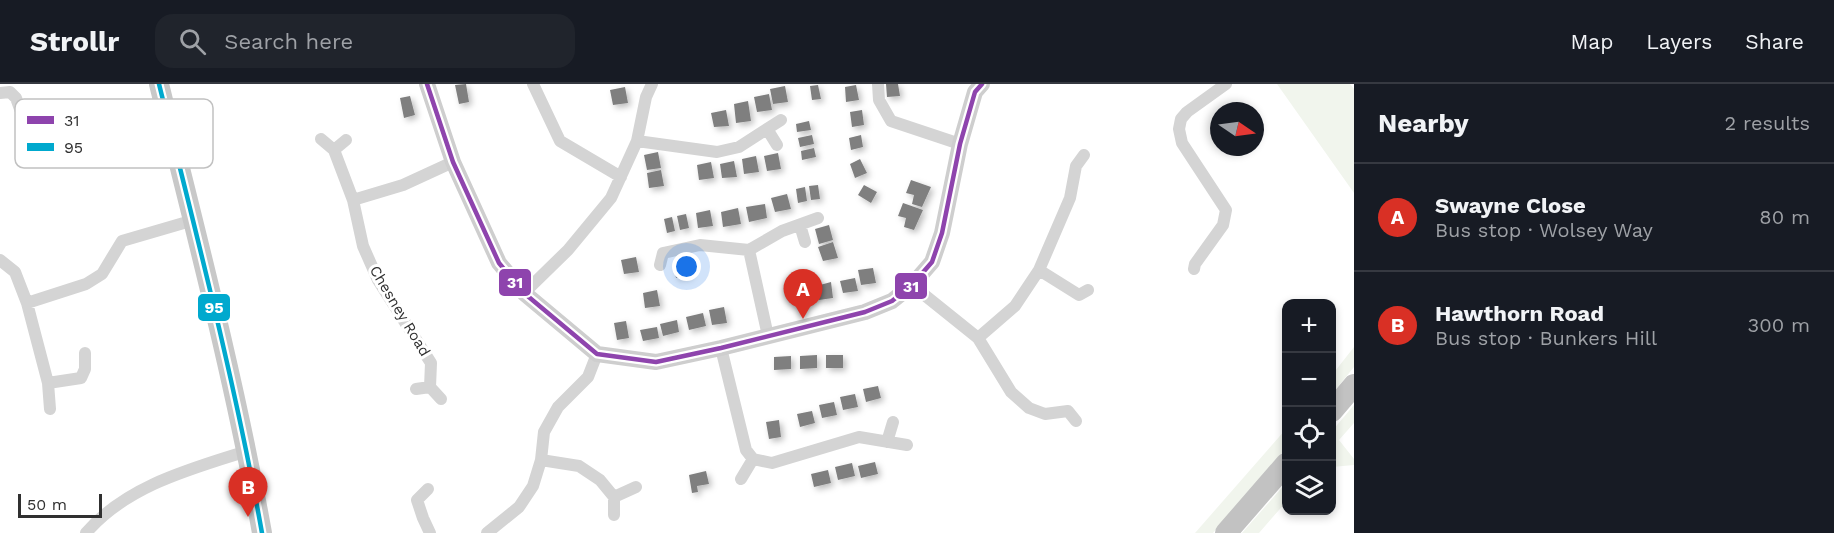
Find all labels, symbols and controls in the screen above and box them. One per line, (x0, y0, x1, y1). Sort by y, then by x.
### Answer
search box (155, 14, 575, 68)
text: Strollr (30, 25, 119, 58)
icon: search (176, 25, 209, 58)
text: Search here (224, 29, 353, 54)
text: Map (1570, 29, 1613, 54)
text: Layers (1646, 29, 1712, 54)
text: Share (1745, 29, 1804, 54)
legend (15, 99, 213, 168)
north arrow (1210, 102, 1264, 156)
text: Nearby (1378, 108, 1469, 138)
text: 31 (64, 111, 80, 130)
text: 2 results (1725, 111, 1810, 135)
text: 95 (64, 138, 83, 157)
text: Swayne Close (1435, 193, 1586, 218)
text: A (1391, 205, 1404, 229)
text: 80 m (1759, 205, 1810, 229)
text: Bus stop · Wolsey Way (1435, 218, 1653, 242)
your location (672, 252, 701, 281)
street label: Chesney Road (366, 262, 434, 360)
line badge: 31 (498, 268, 532, 297)
pin: A (784, 270, 822, 319)
line badge: 31 (894, 272, 928, 300)
text: 31 (507, 273, 523, 292)
text: 31 (903, 277, 919, 296)
line badge: 95 (197, 293, 231, 322)
text: 95 (204, 298, 224, 317)
map controls (1282, 299, 1336, 515)
button: + (1282, 299, 1336, 353)
text: Hawthorn Road (1435, 301, 1604, 326)
text: B (1391, 313, 1404, 337)
text: 300 m (1748, 313, 1810, 337)
text: Bus stop · Bunkers Hill (1435, 326, 1657, 350)
button: − (1282, 353, 1336, 407)
button: locate (1282, 407, 1336, 461)
button: layers (1282, 461, 1336, 515)
pin: B (228, 468, 268, 517)
scale bar (18, 491, 102, 518)
text: 50 m (27, 495, 67, 514)

